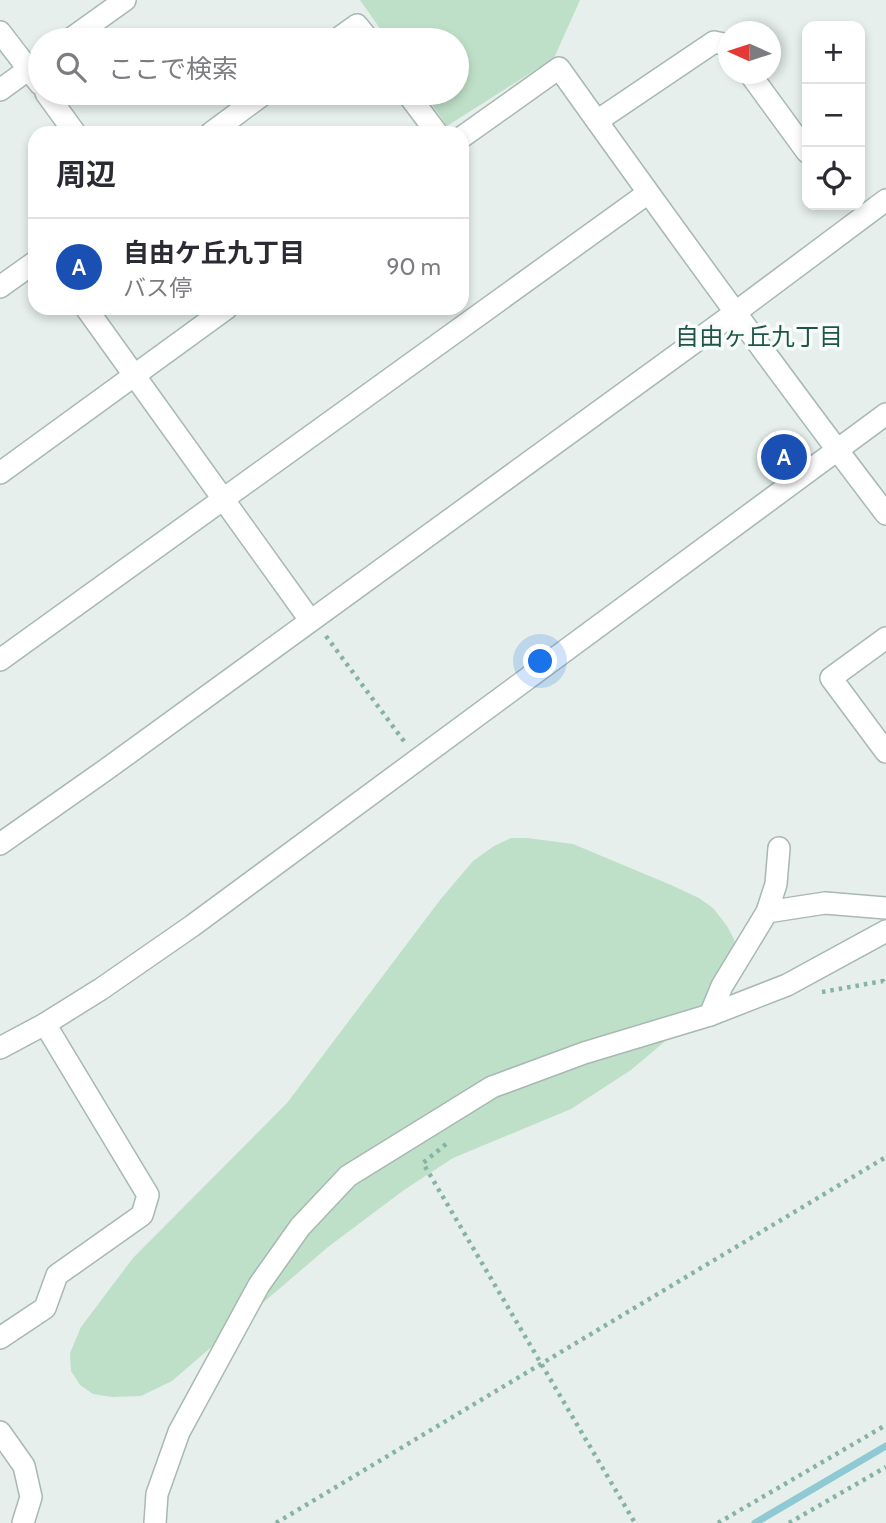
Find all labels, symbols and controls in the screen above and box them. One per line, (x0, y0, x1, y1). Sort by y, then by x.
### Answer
north arrow (718, 21, 781, 84)
map controls (802, 21, 865, 210)
button: + (802, 21, 865, 84)
search box (28, 28, 469, 105)
icon: search (52, 48, 90, 86)
text: ここで検索 (108, 53, 238, 85)
button: − (802, 84, 865, 147)
button: locate (802, 147, 865, 210)
text: 周辺 (56, 156, 116, 193)
text: 自由ケ丘九丁目 (123, 237, 305, 269)
text: A (72, 253, 86, 281)
text: 90 m (387, 253, 441, 281)
text: バス停 (123, 274, 192, 302)
district label: 自由ヶ丘九丁目 (675, 322, 843, 351)
pin: A (761, 431, 807, 483)
your location (523, 644, 557, 678)

